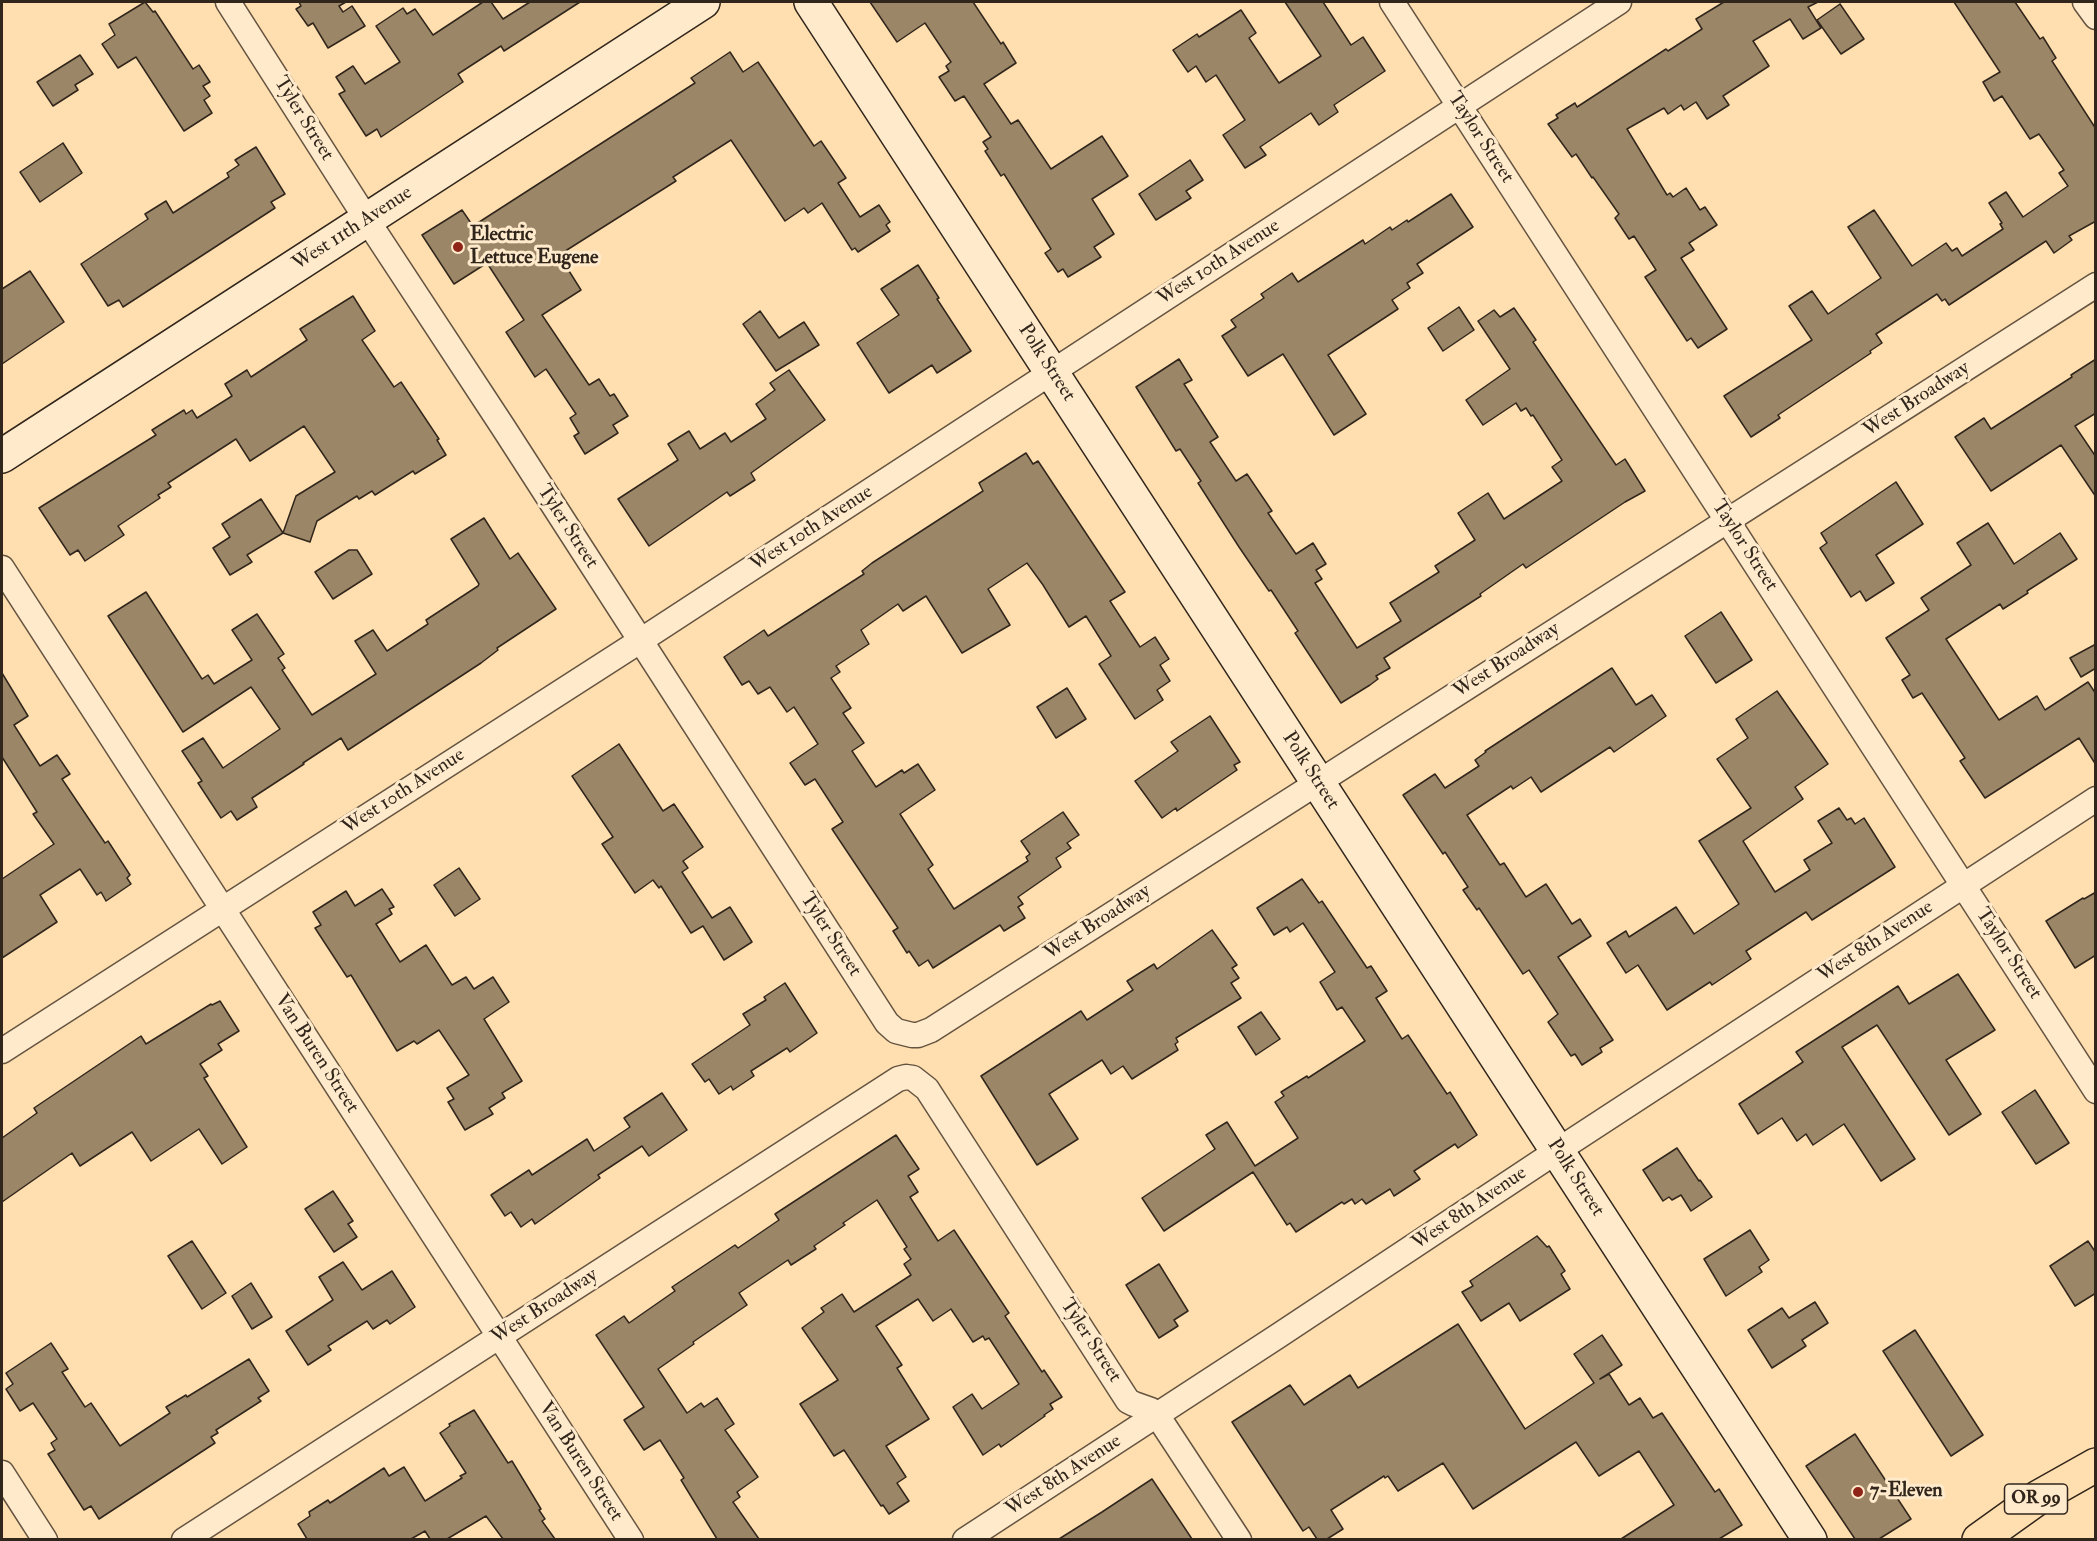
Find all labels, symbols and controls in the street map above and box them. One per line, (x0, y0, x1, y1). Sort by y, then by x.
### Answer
street label: Tyler Street (268, 72, 338, 166)
street label: Taylor Street (1442, 88, 1518, 188)
street label: West 11th Avenue (289, 181, 417, 277)
street label: West 10th Avenue (1153, 215, 1285, 311)
place label: Electric Lettuce Eugene (470, 224, 598, 271)
marker: Electric Lettuce Eugene (451, 240, 465, 254)
street label: Polk Street (1012, 320, 1080, 406)
street label: West Broadway (1859, 357, 1975, 443)
street label: Tyler Street (531, 481, 603, 573)
street label: West 10th Avenue (746, 481, 878, 577)
street label: Taylor Street (1706, 496, 1782, 596)
street label: West Broadway (1449, 618, 1565, 704)
street label: Polk Street (1276, 728, 1344, 814)
street label: West 10th Avenue (338, 744, 470, 840)
street label: West Broadway (1040, 880, 1156, 966)
street label: Tyler Street (794, 889, 866, 981)
street label: West 8th Avenue (1814, 896, 1938, 988)
street label: Taylor Street (1970, 904, 2046, 1004)
street label: Van Buren Street (269, 990, 363, 1118)
street label: Polk Street (1541, 1135, 1609, 1221)
street label: West 8th Avenue (1408, 1162, 1532, 1256)
street label: West Broadway (487, 1264, 603, 1350)
street label: Tyler Street (1054, 1295, 1126, 1387)
street label: Van Buren Street (533, 1398, 627, 1526)
street label: West 8th Avenue (1002, 1430, 1126, 1522)
place label: 7-Eleven (1870, 1480, 1943, 1504)
road number: OR 99 (2004, 1484, 2068, 1514)
marker: 7-Eleven (1851, 1485, 1865, 1499)

